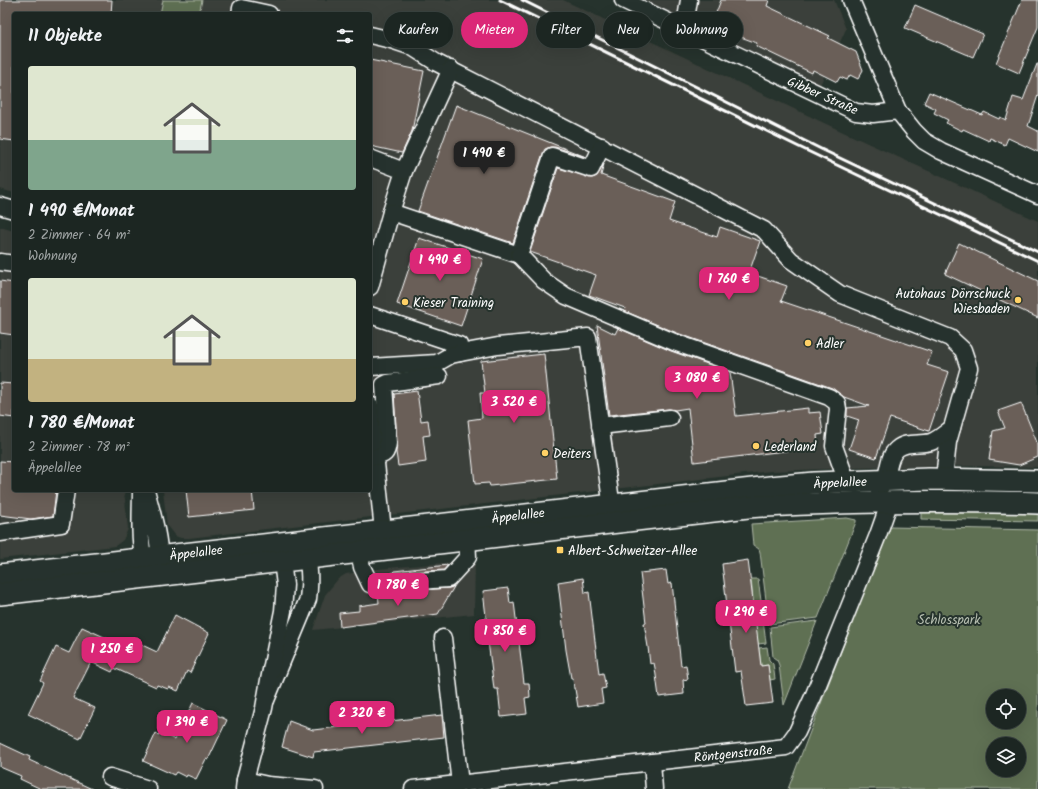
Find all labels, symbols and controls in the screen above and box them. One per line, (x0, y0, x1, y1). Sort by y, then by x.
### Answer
chip: Kaufen (384, 12, 453, 48)
chip: Mieten (461, 12, 528, 48)
chip: Filter (536, 12, 595, 48)
chip: Neu (603, 12, 653, 48)
chip: Wohnung (661, 12, 743, 48)
text: 11 Objekte (28, 23, 102, 50)
icon: filters (334, 25, 356, 47)
street label: Gibber Straße (783, 71, 861, 121)
icon: home (156, 92, 228, 164)
pin: 1 490 € (447, 141, 521, 175)
text: 1 490 € (463, 143, 505, 164)
text: 1 490 €/Monat (28, 198, 135, 225)
text: 2 Zimmer · 64 m² (28, 225, 130, 246)
text: Wohnung (28, 246, 77, 267)
pin: 1 490 € (403, 248, 477, 282)
text: 1 490 € (419, 250, 461, 271)
pin: 1 760 € (692, 267, 766, 301)
text: 1 760 € (708, 269, 750, 290)
place label: Autohaus Dörrschuck Wiesbaden (896, 284, 1011, 320)
place label: Kieser Training (413, 293, 494, 314)
marker: Autohaus Dörrschuck Wiesbaden (1013, 295, 1023, 305)
marker: Kieser Training (400, 297, 410, 307)
icon: home (156, 304, 228, 376)
place label: Adler (816, 334, 844, 355)
marker: Adler (803, 338, 813, 348)
pin: 3 080 € (660, 366, 734, 400)
text: 3 080 € (674, 368, 720, 389)
pin: 3 520 € (477, 390, 551, 424)
text: 3 520 € (491, 392, 537, 413)
text: 1 780 €/Monat (28, 410, 135, 437)
text: 2 Zimmer · 78 m² (28, 437, 130, 458)
place label: Lederland (764, 437, 817, 458)
marker: Lederland (751, 441, 761, 451)
place label: Deiters (553, 444, 592, 465)
marker: Deiters (540, 448, 550, 458)
text: Äppelallee (28, 458, 82, 479)
street label: Äppelallee (813, 472, 868, 495)
street label: Äppelallee (490, 503, 546, 530)
street label: Äppelallee (168, 540, 224, 567)
place label: Albert-Schweitzer-Allee (568, 541, 697, 562)
marker: Albert-Schweitzer-Allee (555, 545, 565, 555)
pin: 1 780 € (361, 573, 435, 607)
text: 1 780 € (377, 575, 419, 596)
pin: 1 290 € (709, 600, 783, 634)
text: 1 290 € (724, 602, 768, 623)
park label: Schlosspark (918, 610, 981, 631)
pin: 1 850 € (468, 619, 542, 653)
text: 1 850 € (483, 621, 527, 642)
pin: 1 250 € (75, 637, 149, 671)
text: 1 250 € (90, 639, 134, 660)
map controls (986, 689, 1026, 777)
button: locate (986, 689, 1026, 729)
pin: 2 320 € (325, 701, 399, 735)
text: 2 320 € (338, 703, 386, 724)
pin: 1 390 € (150, 710, 224, 744)
text: 1 390 € (166, 712, 208, 733)
button: layers (986, 737, 1026, 777)
street label: Röntgenstraße (693, 740, 774, 769)

